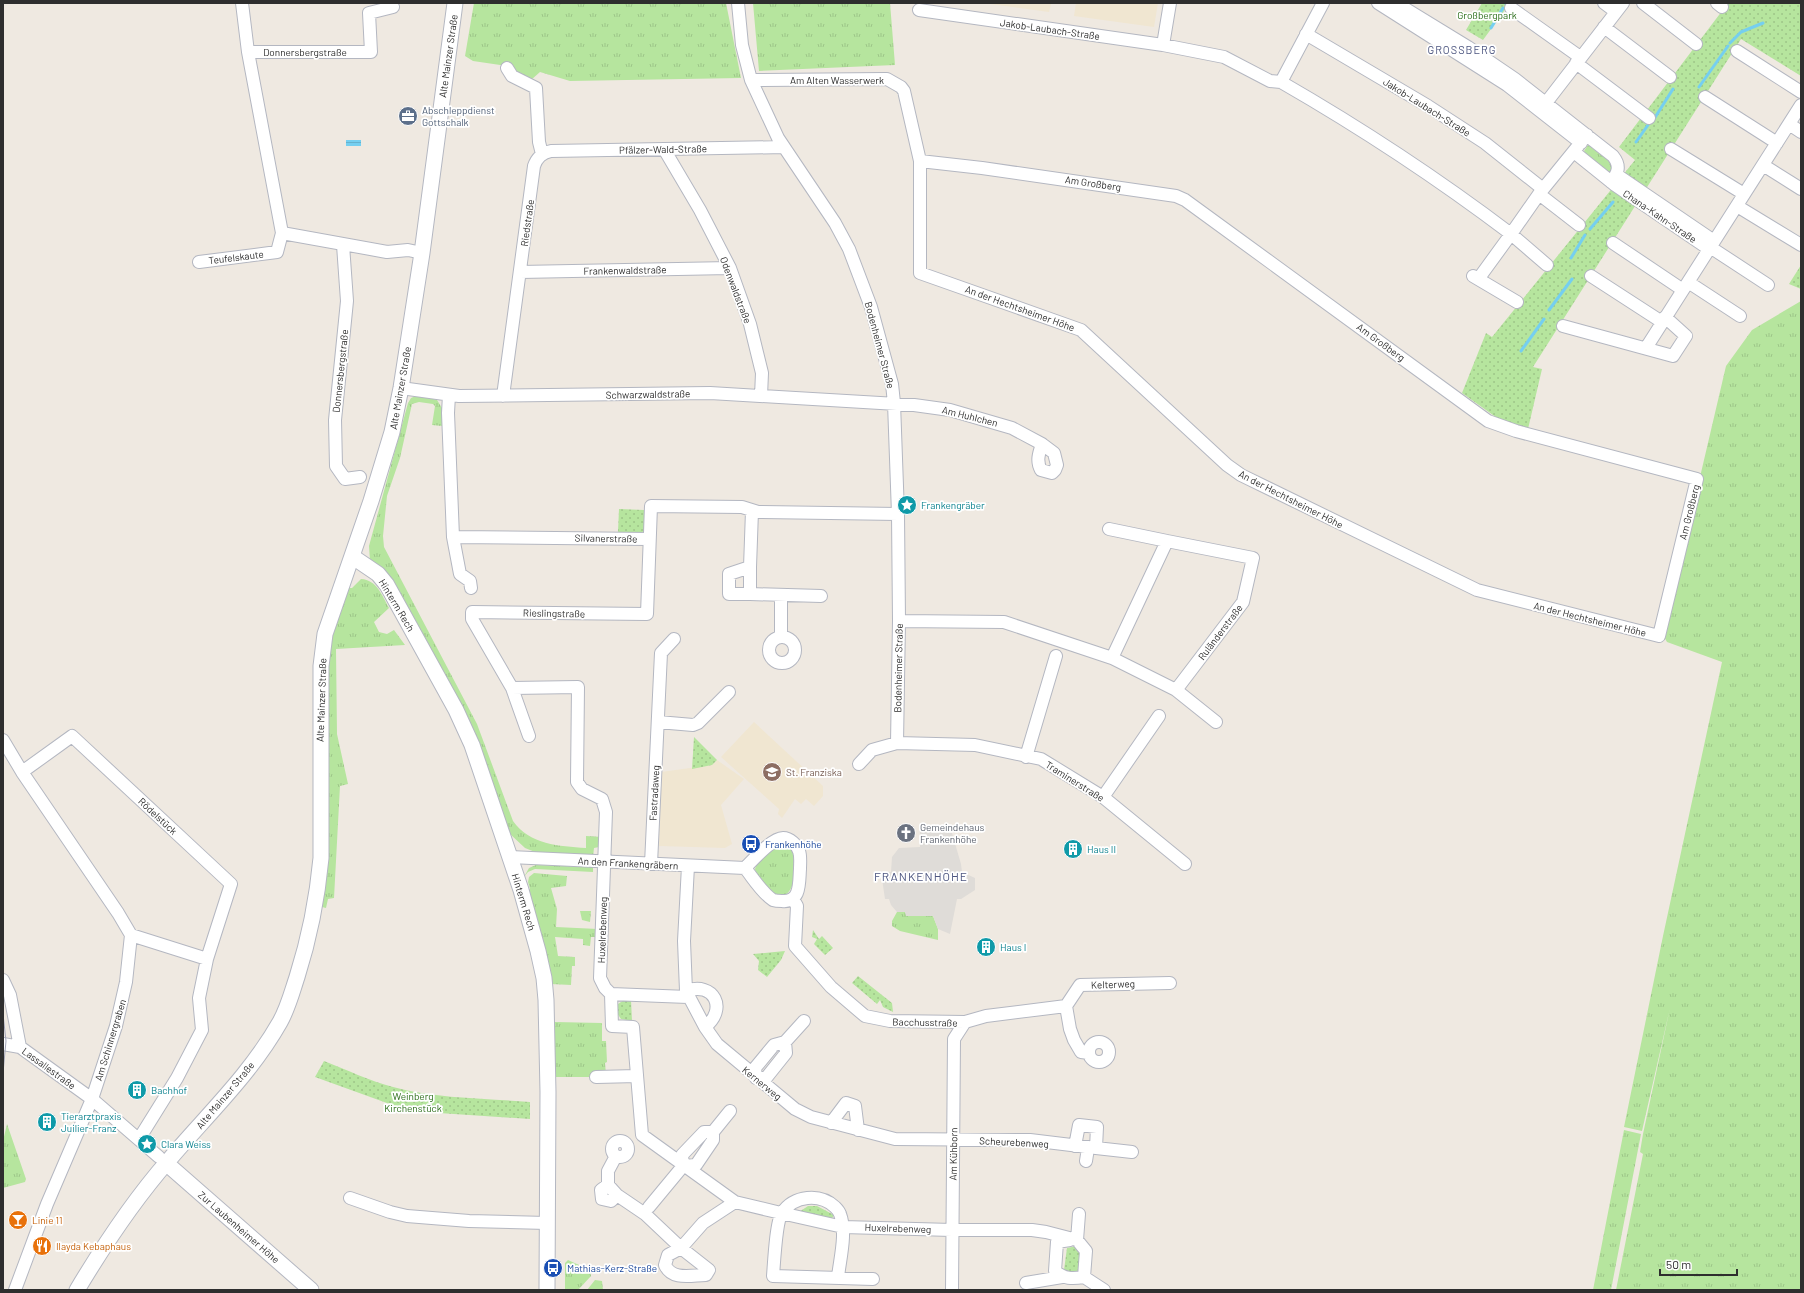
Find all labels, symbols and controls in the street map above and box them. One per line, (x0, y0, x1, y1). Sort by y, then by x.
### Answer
park label: Großbergpark (1457, 9, 1517, 21)
street label: Alte Mainzer Straße (436, 14, 460, 98)
street label: Jakob-Laubach-Straße (999, 16, 1101, 42)
district label: GROSSBERG (1427, 43, 1497, 56)
street label: Donnersbergstraße (263, 46, 347, 58)
street label: Am Alten Wasserwerk (790, 74, 884, 86)
street label: Jakob-Laubach-Straße (1381, 75, 1473, 139)
place label: Abschleppdienst Gottschalk (422, 104, 495, 128)
office icon: Abschleppdienst Gottschalk (397, 105, 419, 127)
street label: Pfälzer-Wald-Straße (619, 142, 707, 156)
street label: Am Großberg (1064, 173, 1122, 193)
street label: Chana-Kahn-Straße (1621, 187, 1699, 245)
street label: Riedstraße (518, 199, 536, 247)
street label: Teufelskaute (208, 248, 264, 266)
street label: Odenwaldstraße (718, 255, 754, 325)
street label: Frankenwaldstraße (583, 263, 667, 277)
street label: An der Hechtsheimer Höhe (964, 283, 1076, 333)
street label: Bodenheimer Straße (863, 300, 897, 390)
street label: Am Großberg (1355, 320, 1407, 364)
street label: Donnersbergstraße (330, 329, 350, 413)
street label: Alte Mainzer Straße (387, 346, 413, 430)
street label: Schwarzwaldstraße (606, 387, 690, 401)
street label: Am Huhlchen (941, 403, 999, 429)
street label: An der Hechtsheimer Höhe (1237, 467, 1345, 531)
street label: Am Großberg (1676, 483, 1702, 541)
place icon: Frankengräber (896, 494, 918, 516)
place label: Frankengräber (921, 499, 985, 511)
street label: Silvanerstraße (575, 531, 637, 545)
street label: Hinterm Rech (377, 577, 417, 633)
street label: An der Hechtsheimer Höhe (1532, 599, 1648, 639)
street label: Ruländerstraße (1195, 602, 1245, 662)
street label: Rieslingstraße (523, 606, 585, 620)
street label: Bodenheimer Straße (891, 623, 905, 713)
street label: Alte Mainzer Straße (314, 658, 328, 742)
street label: Traminerstraße (1043, 758, 1107, 804)
school or university icon: St. Franziska (761, 761, 783, 783)
street label: Fastradaweg (647, 765, 661, 821)
place label: St. Franziska (786, 766, 842, 778)
street label: Rödelstück (136, 795, 180, 837)
place label: Gemeindehaus Frankenhöhe (920, 821, 985, 845)
church icon: Gemeindehaus Frankenhöhe (895, 822, 917, 844)
bus stop icon: Frankenhöhe (740, 833, 762, 855)
place label: Frankenhöhe (765, 838, 822, 850)
building icon: Haus II (1062, 838, 1084, 860)
place label: Haus II (1087, 843, 1116, 855)
street label: An den Frankengräbern (577, 854, 679, 872)
district label: FRANKENHÖHE (874, 869, 968, 883)
street label: Hinterm Rech (510, 872, 538, 932)
street label: Huxelrebenweg (595, 896, 609, 964)
building icon: Haus I (975, 936, 997, 958)
place label: Haus I (1000, 941, 1026, 953)
street label: Kelterweg (1091, 977, 1135, 991)
street label: Am Schinnergraben (92, 998, 128, 1082)
street label: Bacchusstraße (892, 1015, 958, 1029)
street label: Lassallestraße (20, 1045, 78, 1091)
street label: Alte Mainzer Straße (193, 1059, 257, 1131)
street label: Kernerweg (740, 1063, 784, 1103)
building icon: Bachhof (126, 1079, 148, 1101)
place label: Bachhof (151, 1084, 188, 1096)
park label: Weinberg Kirchenstück (384, 1090, 442, 1114)
place label: Tierarztpraxis Juilier-Franz (61, 1110, 121, 1134)
building icon: Tierarztpraxis Juilier-Franz (36, 1111, 58, 1133)
street label: Am Kühborn (947, 1127, 959, 1181)
place icon: Clara Weiss (136, 1133, 158, 1155)
street label: Scheurebenweg (979, 1134, 1049, 1150)
place label: Clara Weiss (161, 1138, 211, 1150)
street label: Zur Laubenheimer Höhe (196, 1188, 282, 1266)
bar icon: Linie 11 (7, 1209, 29, 1231)
place label: Linie 11 (32, 1214, 63, 1226)
street label: Huxelrebenweg (864, 1221, 932, 1235)
restaurant icon: Ilayda Kebaphaus (31, 1235, 53, 1257)
place label: Ilayda Kebaphaus (56, 1240, 131, 1252)
scale bar (1660, 1251, 1737, 1277)
bus stop icon: Mathias-Kerz-Straße (542, 1257, 564, 1279)
text: 50 m (1666, 1257, 1691, 1271)
place label: Mathias-Kerz-Straße (567, 1262, 657, 1274)

